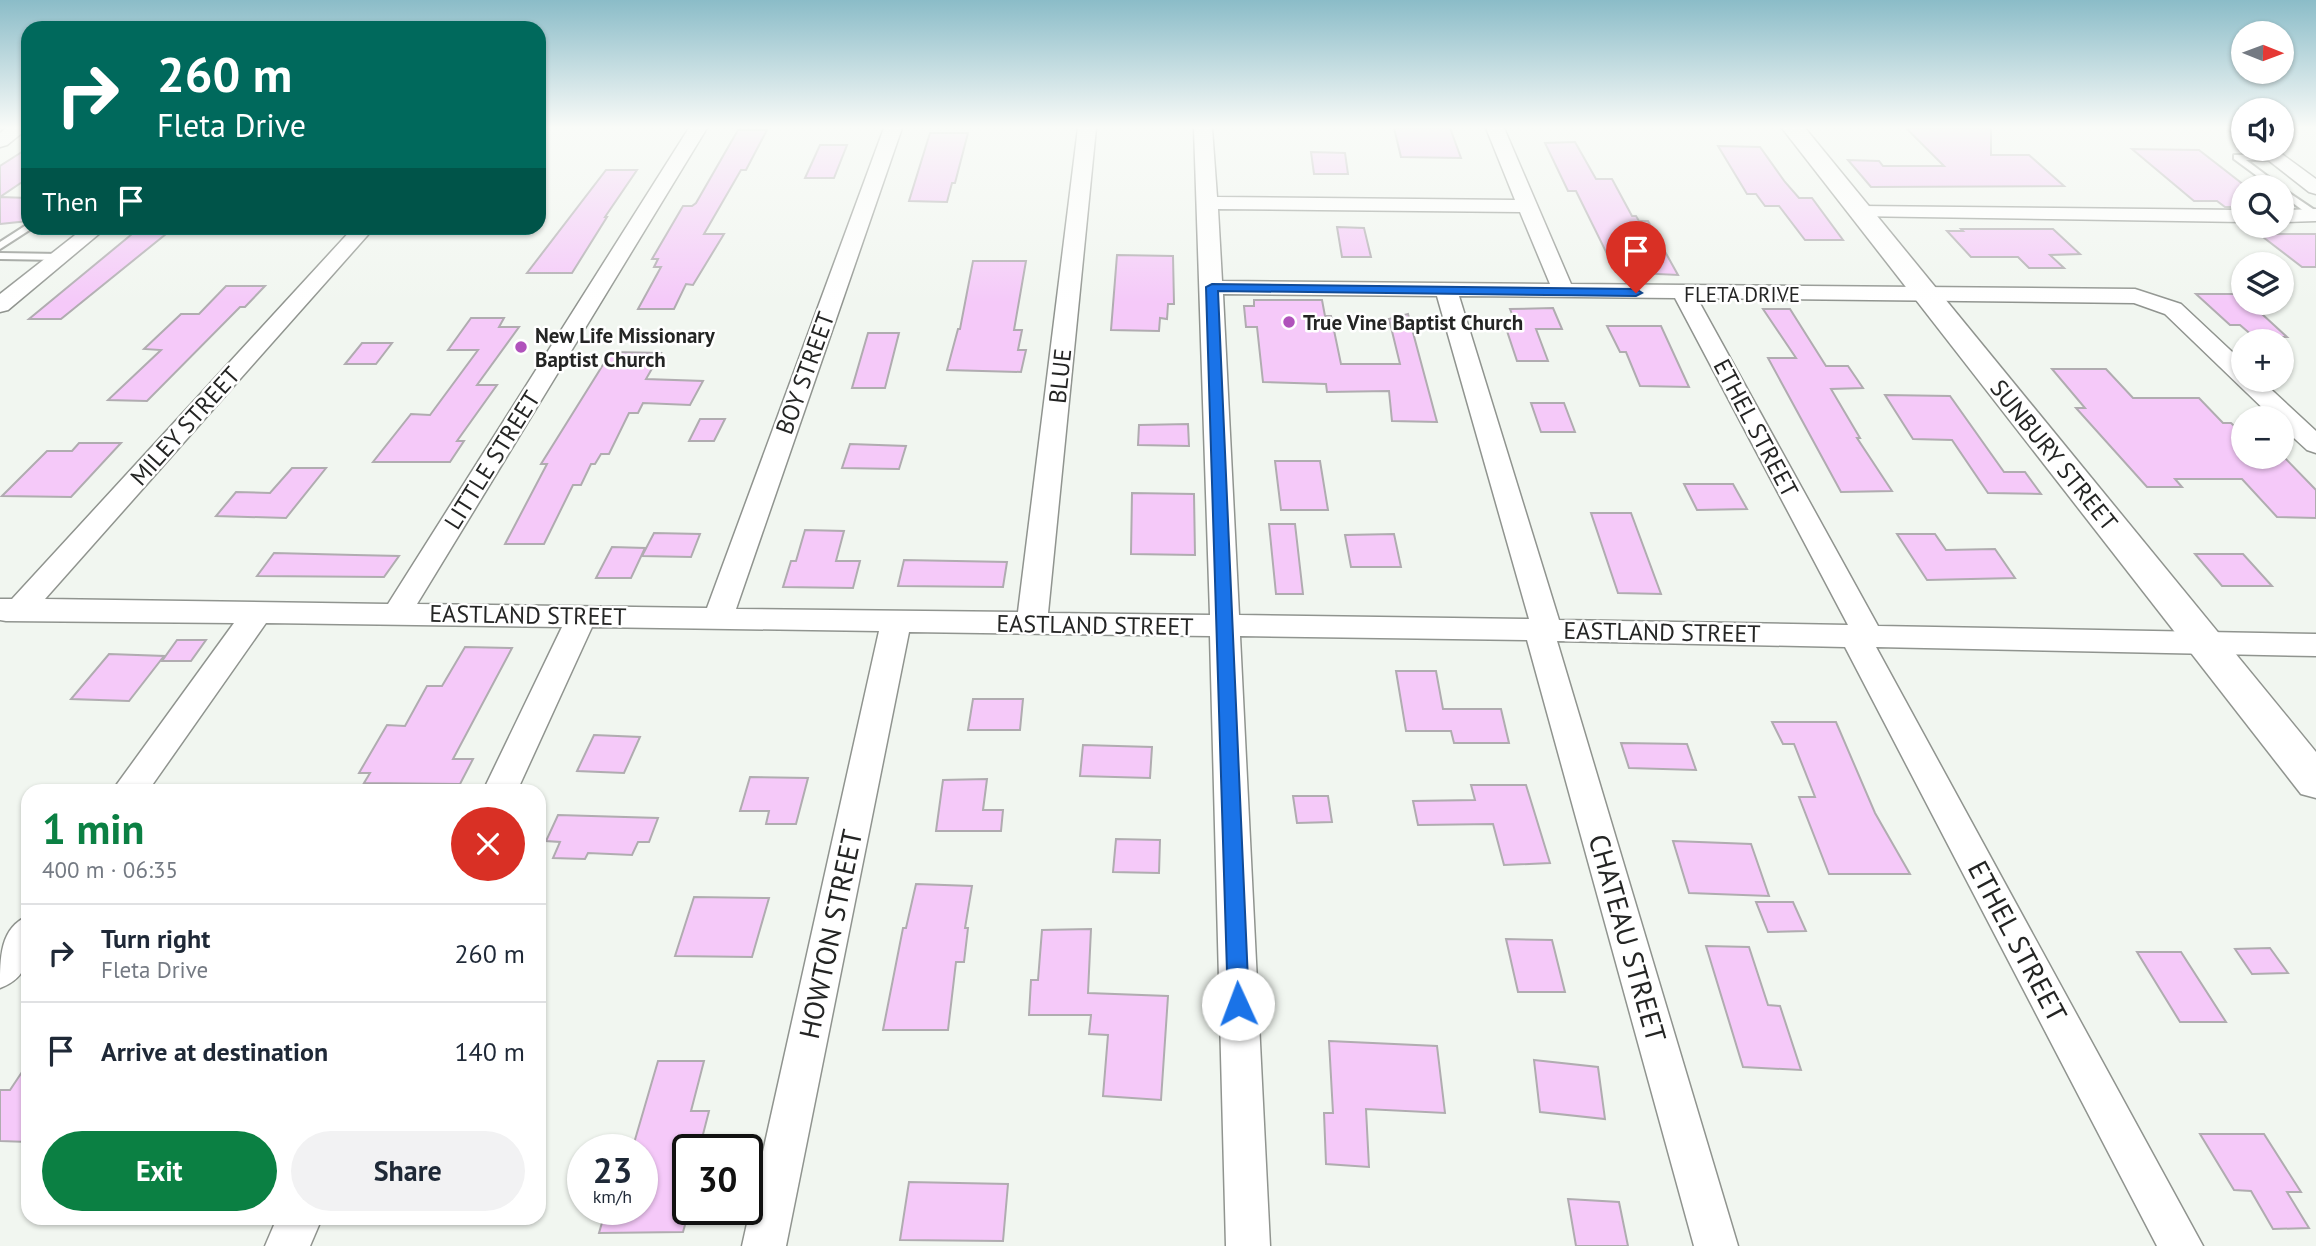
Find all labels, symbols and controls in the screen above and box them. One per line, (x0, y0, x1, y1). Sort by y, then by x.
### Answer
north arrow (2231, 21, 2294, 84)
map controls (2231, 21, 2294, 469)
text: 260 m (157, 42, 292, 106)
icon: right (42, 49, 133, 140)
button: sound (2231, 98, 2294, 161)
text: Fleta Drive (157, 104, 306, 146)
button: search (2231, 175, 2294, 238)
icon: arrive (112, 182, 150, 220)
text: Then (42, 185, 98, 218)
pin (1606, 221, 1666, 293)
icon: arrive (1617, 232, 1655, 270)
button: layers (2231, 252, 2294, 315)
street label: FLETA DRIVE (1684, 281, 1800, 308)
street label: BOY STREET (769, 308, 841, 438)
place label: True Vine Baptist Church (1303, 309, 1523, 336)
marker: True Vine Baptist Church (1281, 314, 1297, 330)
place label: New Life Missionary Baptist Church (535, 322, 716, 373)
button: + (2231, 329, 2294, 392)
marker: New Life Missionary Baptist Church (513, 339, 529, 355)
street label: BLUE (1042, 347, 1078, 405)
street label: ETHEL STREET (1707, 353, 1805, 503)
street label: MILEY STREET (123, 360, 247, 492)
street label: SUNBURY STREET (1984, 373, 2124, 537)
street label: LITTLE STREET (437, 385, 547, 535)
button: − (2231, 406, 2294, 469)
street label: EASTLAND STREET (429, 598, 627, 632)
street label: EASTLAND STREET (996, 608, 1194, 642)
street label: EASTLAND STREET (1563, 615, 1761, 649)
text: 1 min (42, 801, 144, 856)
button: close (451, 807, 525, 881)
street label: HOWTON STREET (790, 826, 870, 1042)
street label: CHATEAU STREET (1581, 830, 1675, 1047)
street label: ETHEL STREET (1960, 854, 2076, 1029)
text: 400 m · 06:35 (42, 855, 178, 884)
text: Turn right (101, 922, 210, 955)
icon: right (42, 934, 80, 972)
text: 260 m (454, 937, 525, 970)
text: Fleta Drive (101, 955, 208, 984)
position arrow (1201, 967, 1275, 1041)
icon: arrive (42, 1032, 80, 1070)
text: Arrive at destination (101, 1035, 328, 1068)
text: 140 m (454, 1035, 525, 1068)
button: Exit (42, 1131, 277, 1211)
button: Share (291, 1131, 525, 1211)
speed limit sign: 30 (672, 1134, 763, 1225)
text: 23 (593, 1147, 632, 1193)
text: km/h (593, 1185, 632, 1208)

